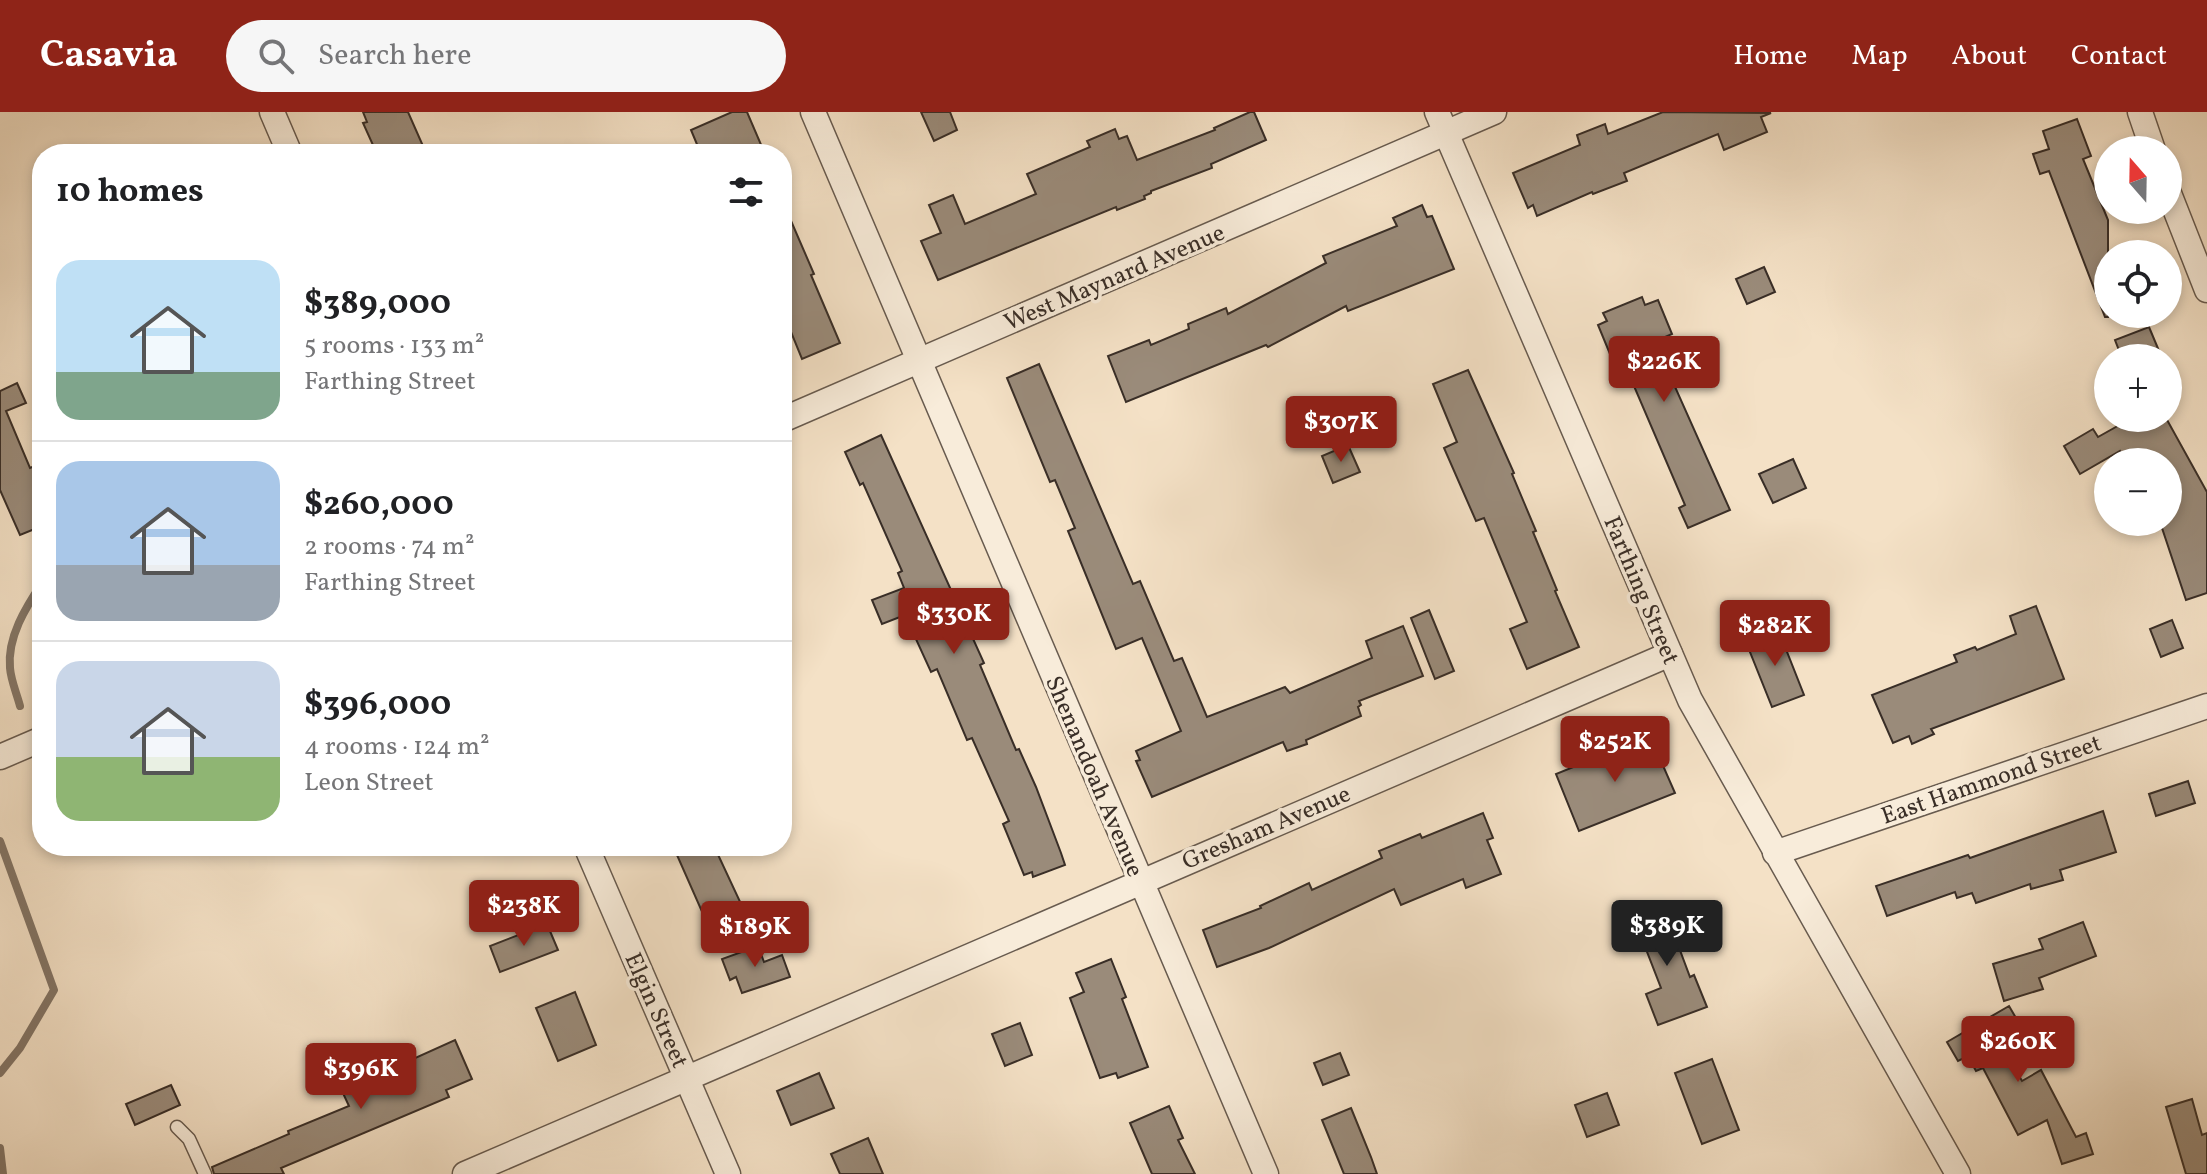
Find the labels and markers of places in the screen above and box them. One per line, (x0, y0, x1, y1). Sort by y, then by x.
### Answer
pin: $226K (1608, 336, 1720, 404)
pin: $307K (1285, 396, 1397, 464)
pin: $330K (898, 588, 1010, 656)
pin: $282K (1719, 600, 1831, 668)
pin: $252K (1559, 716, 1671, 784)
pin: $238K (468, 880, 580, 948)
pin: $389K (1611, 900, 1723, 968)
pin: $189K (699, 901, 811, 969)
pin: $260K (1962, 1016, 2074, 1084)
pin: $396K (305, 1043, 417, 1111)

